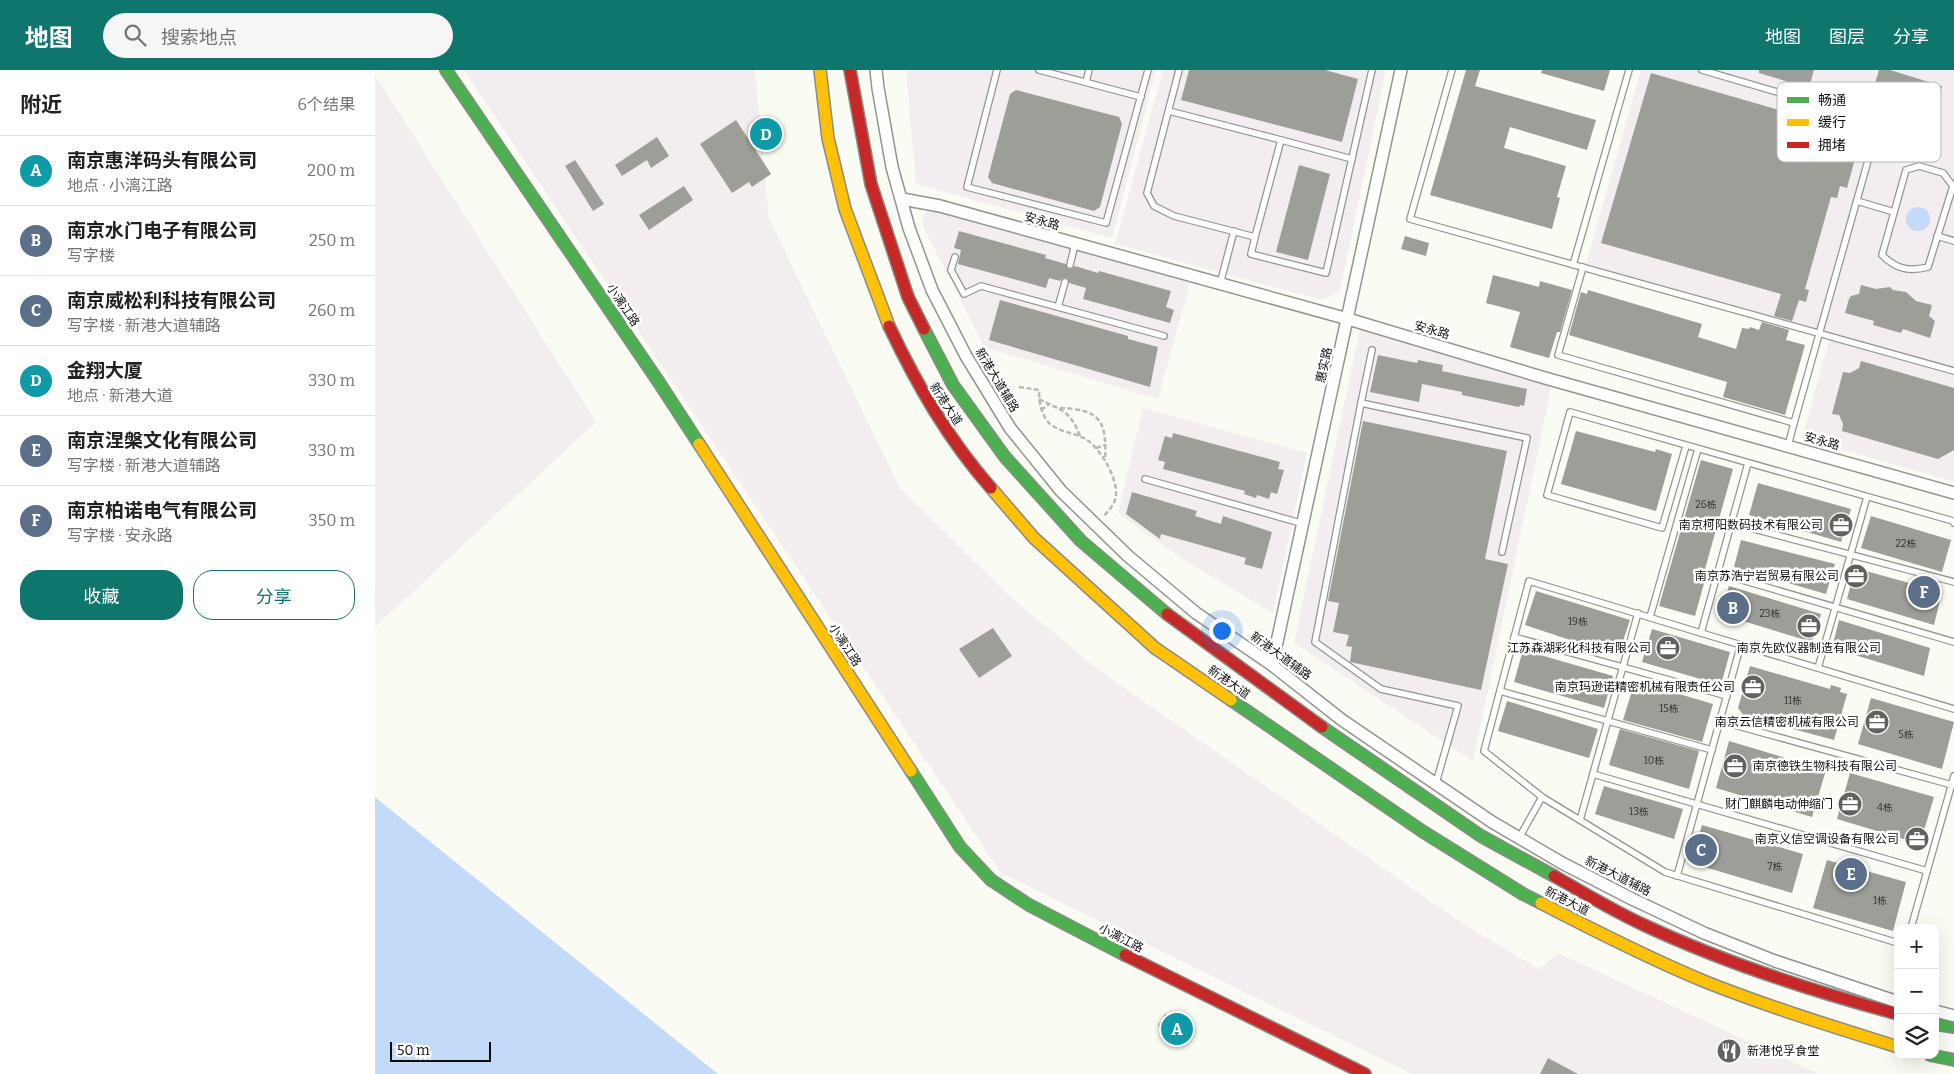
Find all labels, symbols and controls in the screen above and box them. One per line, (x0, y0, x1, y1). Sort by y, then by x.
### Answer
search box (103, 13, 453, 58)
icon: search (121, 21, 149, 49)
text: 地图 (25, 24, 73, 52)
text: 搜索地点 (161, 26, 237, 49)
text: 地图 (1765, 26, 1801, 48)
text: 图层 (1829, 26, 1865, 48)
text: 分享 (1893, 26, 1929, 48)
legend (1777, 82, 1941, 162)
text: 附近 (20, 92, 62, 118)
text: 畅通 (1818, 92, 1846, 109)
text: 6个结果 (298, 95, 355, 114)
text: 缓行 (1818, 114, 1846, 131)
pin: D (750, 115, 782, 153)
text: 拥堵 (1818, 137, 1846, 154)
text: 南京惠洋码头有限公司 (67, 149, 257, 172)
text: A (30, 161, 42, 180)
text: 200 m (307, 161, 355, 180)
text: 地点 · 小漓江路 (67, 176, 173, 195)
street label: 安永路 (1023, 209, 1061, 233)
text: 南京水门电子有限公司 (67, 219, 257, 242)
text: B (31, 231, 41, 250)
text: 250 m (309, 231, 355, 250)
text: 写字楼 (67, 246, 115, 265)
street label: 小漓江路 (604, 281, 642, 329)
text: 南京威松利科技有限公司 (67, 289, 276, 312)
text: C (31, 301, 41, 320)
text: 260 m (308, 301, 355, 320)
text: 写字楼 · 新港大道辅路 (67, 316, 221, 335)
street label: 安永路 (1413, 318, 1451, 342)
street label: 新港大道辅路 (972, 346, 1022, 414)
street label: 惠实路 (1313, 346, 1335, 384)
text: 金翔大厦 (67, 359, 143, 382)
text: D (30, 371, 42, 390)
text: 330 m (308, 371, 355, 390)
street label: 新港大道 (927, 380, 965, 428)
text: 地点 · 新港大道 (67, 386, 173, 405)
text: 南京涅槃文化有限公司 (67, 429, 257, 452)
street label: 安永路 (1803, 429, 1841, 453)
text: E (31, 441, 41, 460)
text: 330 m (308, 441, 355, 460)
text: 写字楼 · 新港大道辅路 (67, 456, 221, 475)
text: 南京柏诺电气有限公司 (67, 499, 257, 522)
house number: 26栋 (1695, 499, 1717, 511)
text: F (32, 511, 41, 530)
text: 350 m (309, 511, 355, 530)
office icon: 南京柯阳数码技术有限公司 (1828, 512, 1854, 538)
place label: 南京柯阳数码技术有限公司 (1679, 518, 1823, 532)
text: 写字楼 · 安永路 (67, 526, 173, 545)
house number: 22栋 (1896, 538, 1916, 550)
office icon: 南京苏浩宁岩贸易有限公司 (1843, 563, 1869, 589)
place label: 南京苏浩宁岩贸易有限公司 (1695, 569, 1839, 583)
button: 收藏 (20, 570, 183, 620)
button: 分享 (193, 570, 355, 620)
pin: F (1908, 573, 1940, 611)
pin: B (1717, 589, 1749, 627)
house number: 23栋 (1759, 608, 1781, 620)
office icon: 南京先欧仪器制造有限公司 (1796, 613, 1822, 639)
house number: 19栋 (1568, 616, 1588, 628)
your location (1209, 618, 1235, 644)
street label: 小漓江路 (826, 621, 864, 669)
street label: 新港大道辅路 (1248, 629, 1314, 683)
office icon: 江苏森湖彩化科技有限公司 (1655, 635, 1681, 661)
place label: 江苏森湖彩化科技有限公司 (1507, 641, 1651, 655)
place label: 南京先欧仪器制造有限公司 (1737, 641, 1881, 655)
street label: 新港大道 (1205, 662, 1253, 702)
office icon: 南京玛逊诺精密机械有限责任公司 (1740, 674, 1766, 700)
place label: 南京玛逊诺精密机械有限责任公司 (1555, 680, 1735, 694)
house number: 11栋 (1784, 695, 1802, 707)
house number: 15栋 (1659, 703, 1679, 715)
office icon: 南京云信精密机械有限公司 (1864, 709, 1890, 735)
place label: 南京云信精密机械有限公司 (1715, 715, 1859, 729)
house number: 5栋 (1898, 729, 1914, 741)
office icon: 南京德铁生物科技有限公司 (1722, 753, 1748, 779)
house number: 10栋 (1644, 755, 1664, 767)
place label: 南京德铁生物科技有限公司 (1753, 759, 1897, 773)
office icon: 财门麒麟电动伸缩门 (1837, 791, 1863, 817)
place label: 财门麒麟电动伸缩门 (1725, 797, 1833, 811)
house number: 4栋 (1877, 802, 1893, 814)
house number: 13栋 (1629, 806, 1649, 818)
office icon: 南京义信空调设备有限公司 (1904, 826, 1930, 852)
pin: C (1685, 831, 1717, 869)
place label: 南京义信空调设备有限公司 (1755, 832, 1899, 846)
street label: 新港大道辅路 (1583, 853, 1653, 899)
pin: E (1835, 855, 1867, 893)
house number: 7栋 (1767, 861, 1783, 873)
street label: 新港大道 (1542, 884, 1592, 918)
house number: 1栋 (1873, 895, 1887, 907)
street label: 小漓江路 (1096, 921, 1146, 955)
map controls (1894, 924, 1939, 1059)
button: + (1894, 924, 1939, 969)
button: − (1894, 969, 1939, 1014)
pin: A (1161, 1010, 1193, 1048)
button: layers (1894, 1014, 1939, 1059)
restaurant icon: 新港悦孚食堂 (1716, 1038, 1742, 1064)
scale bar (390, 1039, 491, 1062)
text: 50 m (397, 1042, 430, 1059)
place label: 新港悦孚食堂 (1747, 1044, 1819, 1058)

